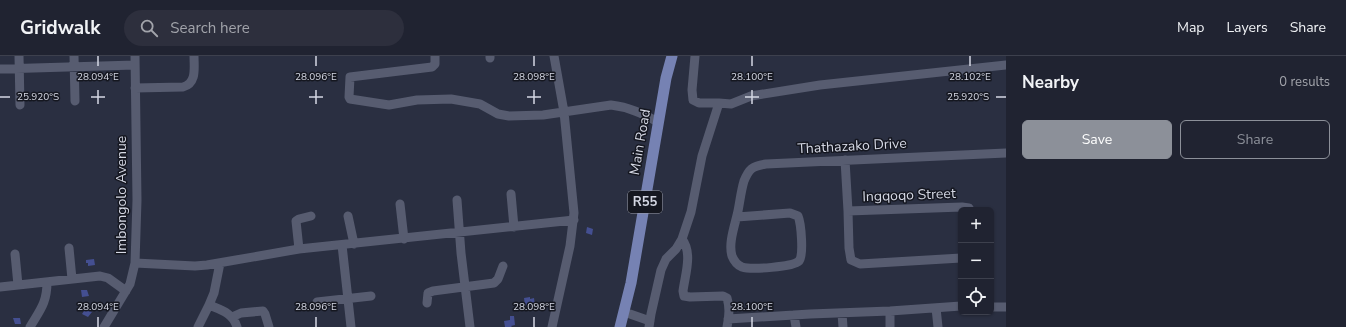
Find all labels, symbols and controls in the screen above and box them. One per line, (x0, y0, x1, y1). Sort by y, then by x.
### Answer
search box (124, 10, 404, 46)
text: Gridwalk (20, 15, 100, 41)
icon: search (138, 17, 160, 39)
text: Search here (170, 18, 250, 38)
text: Map (1177, 18, 1204, 37)
text: Layers (1226, 18, 1268, 37)
text: Share (1290, 18, 1326, 37)
text: 28.094°E (77, 70, 119, 84)
text: 28.096°E (295, 70, 337, 84)
text: 28.098°E (513, 70, 555, 84)
text: 28.100°E (731, 70, 773, 84)
text: 28.102°E (949, 70, 991, 84)
text: Nearby (1022, 71, 1079, 94)
text: 0 results (1279, 73, 1330, 91)
text: 25.920°S (17, 90, 59, 104)
text: 25.920°S (947, 90, 989, 104)
street label: Main Road (625, 107, 655, 177)
button: Save (1022, 120, 1172, 159)
button: Share (1180, 120, 1330, 159)
street label: Thathazako Drive (797, 134, 907, 158)
street label: Imbongolo Avenue (112, 136, 131, 254)
street label: Ingqoqo Street (862, 184, 956, 206)
road number: R55 (628, 191, 662, 213)
map controls (958, 207, 994, 315)
button: + (958, 207, 994, 243)
button: − (958, 243, 994, 279)
button: locate (958, 279, 994, 315)
text: 28.094°E (77, 300, 119, 314)
text: 28.096°E (295, 300, 337, 314)
text: 28.098°E (513, 300, 555, 314)
text: 28.100°E (731, 300, 773, 314)

